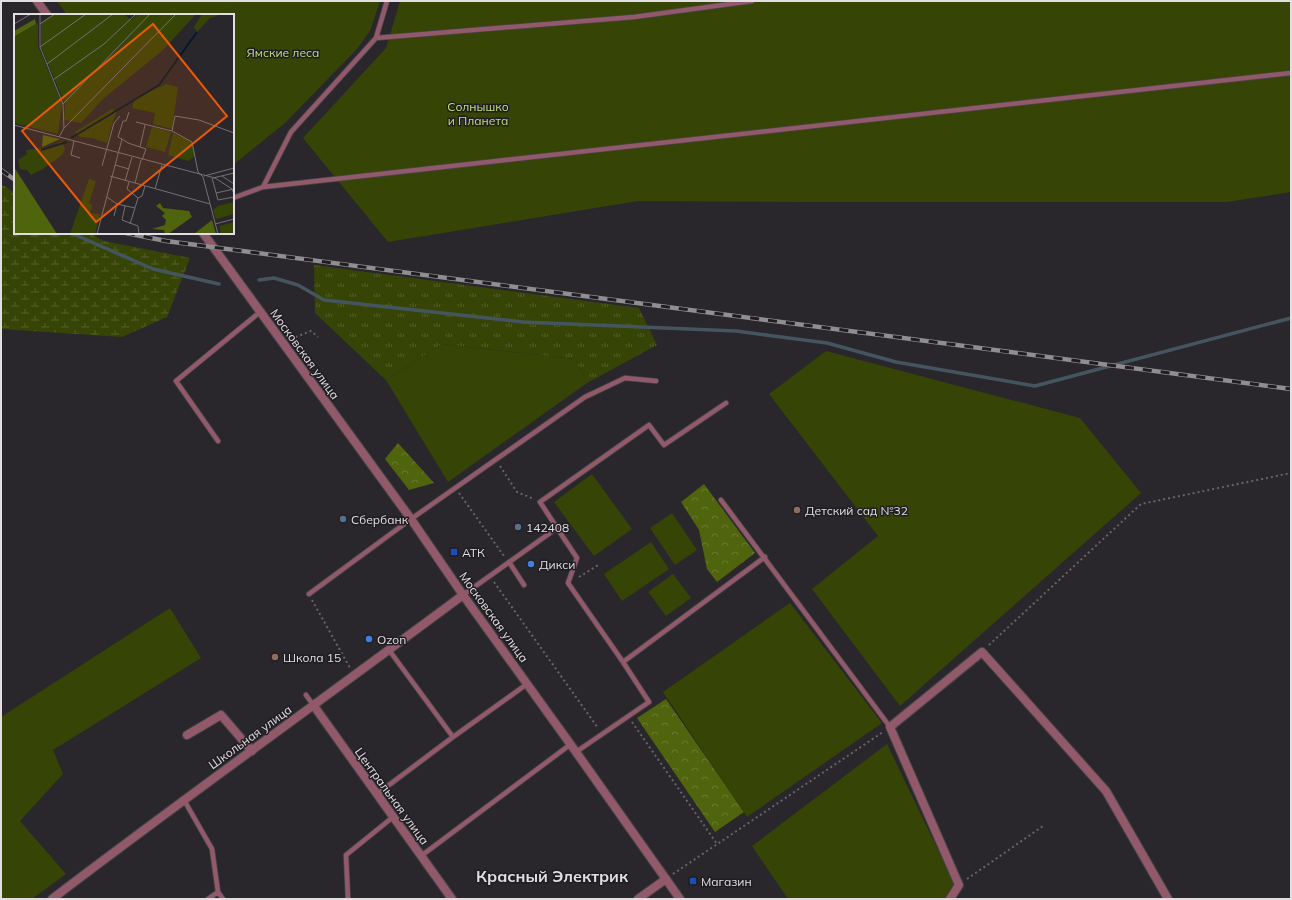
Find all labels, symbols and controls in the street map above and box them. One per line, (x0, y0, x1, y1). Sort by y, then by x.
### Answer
inset map (14, 14, 234, 234)
park label: Ямские леса (247, 45, 319, 60)
park label: Солнышко и Планета (447, 99, 509, 128)
street label: Московская улица (267, 306, 343, 402)
place label: Детский сад №32 (805, 503, 908, 518)
marker: Детский сад №32 (792, 505, 802, 515)
place label: Сбербанк (351, 512, 409, 527)
marker: Сбербанк (338, 514, 348, 524)
place label: 142408 (526, 520, 569, 535)
marker: 142408 (513, 522, 523, 532)
place label: АТК (462, 545, 485, 560)
marker: АТК (449, 547, 459, 557)
place label: Дикси (539, 557, 575, 572)
marker: Дикси (526, 559, 536, 569)
street label: Московская улица (456, 569, 532, 665)
place label: Ozon (377, 632, 406, 647)
marker: Ozon (364, 634, 374, 644)
place label: Школа 15 (283, 650, 341, 665)
marker: Школа 15 (270, 652, 280, 662)
street label: Школьная улица (206, 702, 294, 772)
street label: Центральная улица (352, 745, 432, 847)
district label: Красный Электрик (476, 866, 629, 886)
place label: Магазин (701, 874, 752, 889)
marker: Магазин (688, 876, 698, 886)

